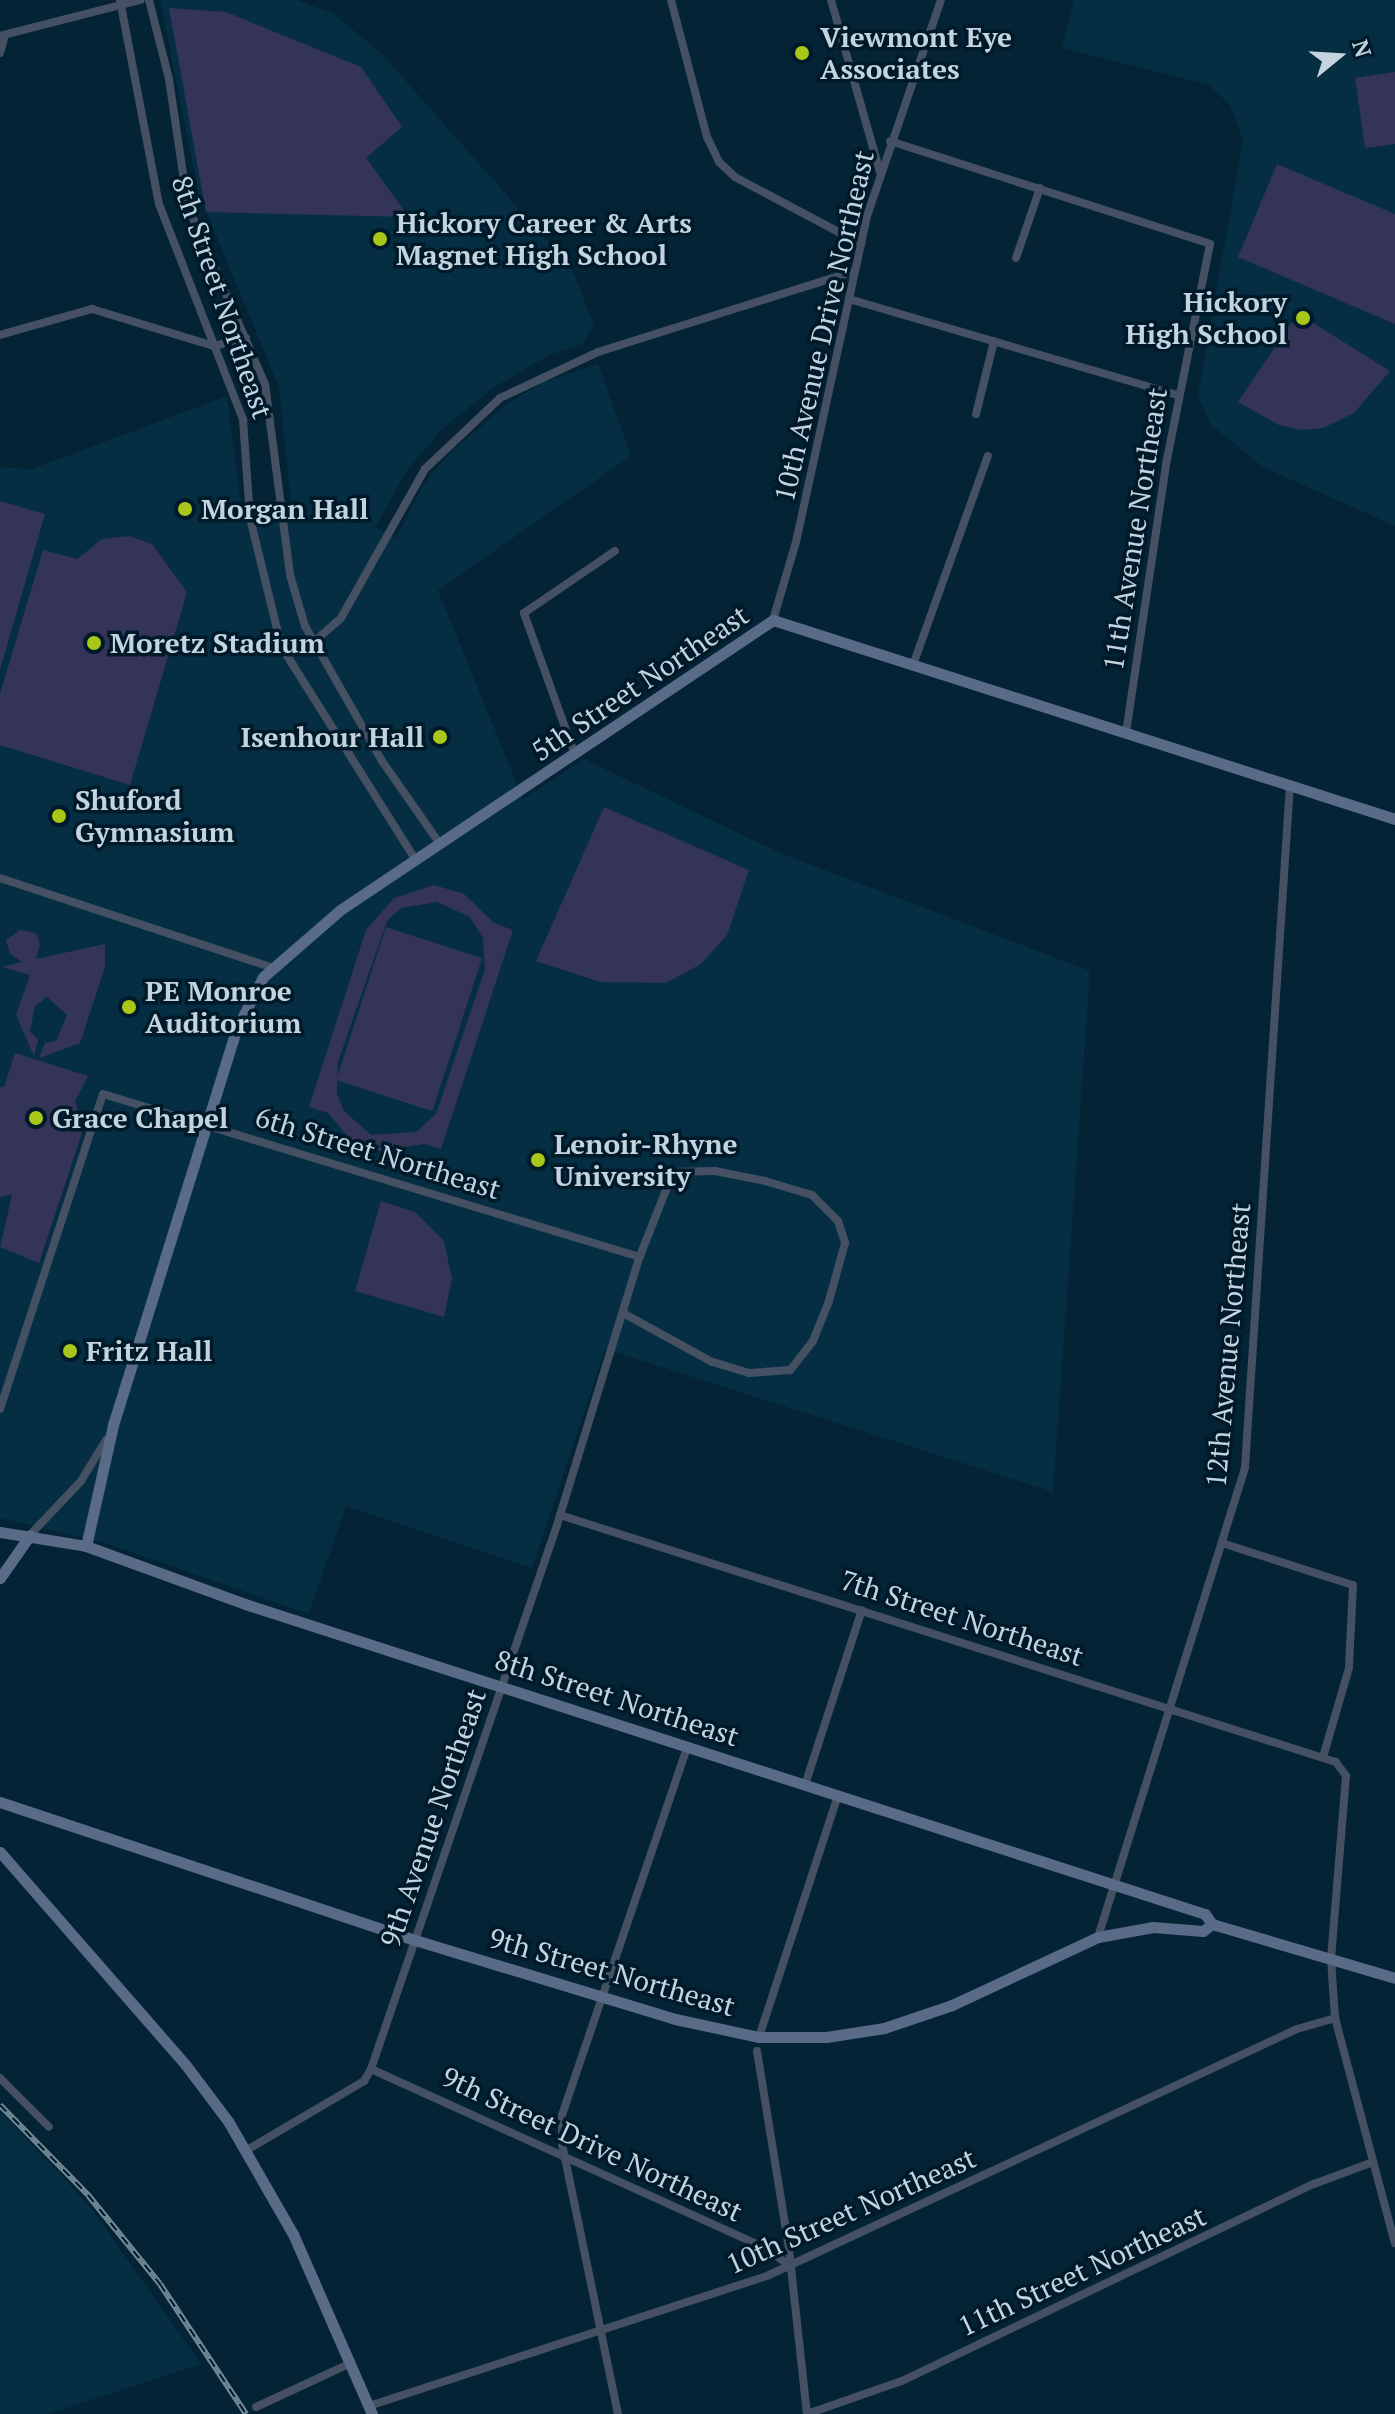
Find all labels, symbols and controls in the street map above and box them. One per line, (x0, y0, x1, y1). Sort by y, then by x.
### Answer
north arrow (1299, 16, 1379, 96)
place label: Viewmont Eye Associates (820, 20, 1012, 86)
text: N (1346, 36, 1379, 61)
marker: Viewmont Eye Associates (791, 42, 813, 64)
street label: 10th Avenue Drive Northeast (767, 147, 881, 505)
street label: 8th Street Northeast (165, 171, 279, 423)
place label: Hickory Career & Arts Magnet High School (396, 206, 692, 272)
marker: Hickory Career & Arts Magnet High School (371, 230, 389, 248)
place label: Hickory High School (1125, 285, 1287, 351)
marker: Hickory High School (1294, 309, 1312, 327)
street label: 11th Avenue Northeast (1096, 385, 1174, 673)
place label: Morgan Hall (201, 492, 368, 526)
marker: Morgan Hall (176, 500, 194, 518)
street label: 5th Street Northeast (525, 598, 755, 768)
place label: Moretz Stadium (110, 626, 325, 660)
marker: Moretz Stadium (85, 634, 103, 652)
place label: Isenhour Hall (241, 720, 424, 754)
marker: Isenhour Hall (431, 728, 449, 746)
place label: Shuford Gymnasium (75, 783, 234, 849)
marker: Shuford Gymnasium (50, 807, 68, 825)
place label: PE Monroe Auditorium (145, 974, 301, 1040)
marker: PE Monroe Auditorium (120, 998, 138, 1016)
street label: 6th Street Northeast (251, 1100, 505, 1206)
place label: Grace Chapel (52, 1101, 228, 1135)
marker: Grace Chapel (27, 1109, 45, 1127)
place label: Lenoir-Rhyne University (554, 1127, 737, 1193)
marker: Lenoir-Rhyne University (529, 1151, 547, 1169)
street label: 12th Avenue Northeast (1199, 1201, 1257, 1489)
place label: Fritz Hall (86, 1334, 212, 1368)
marker: Fritz Hall (61, 1342, 79, 1360)
street label: 7th Street Northeast (836, 1563, 1088, 1673)
street label: 8th Street Northeast (491, 1643, 743, 1753)
street label: 9th Avenue Northeast (373, 1684, 493, 1952)
street label: 9th Street Northeast (485, 1921, 739, 2023)
street label: 9th Street Drive Northeast (436, 2059, 748, 2229)
street label: 10th Street Northeast (721, 2141, 981, 2281)
street label: 11th Street Northeast (953, 2199, 1211, 2343)

